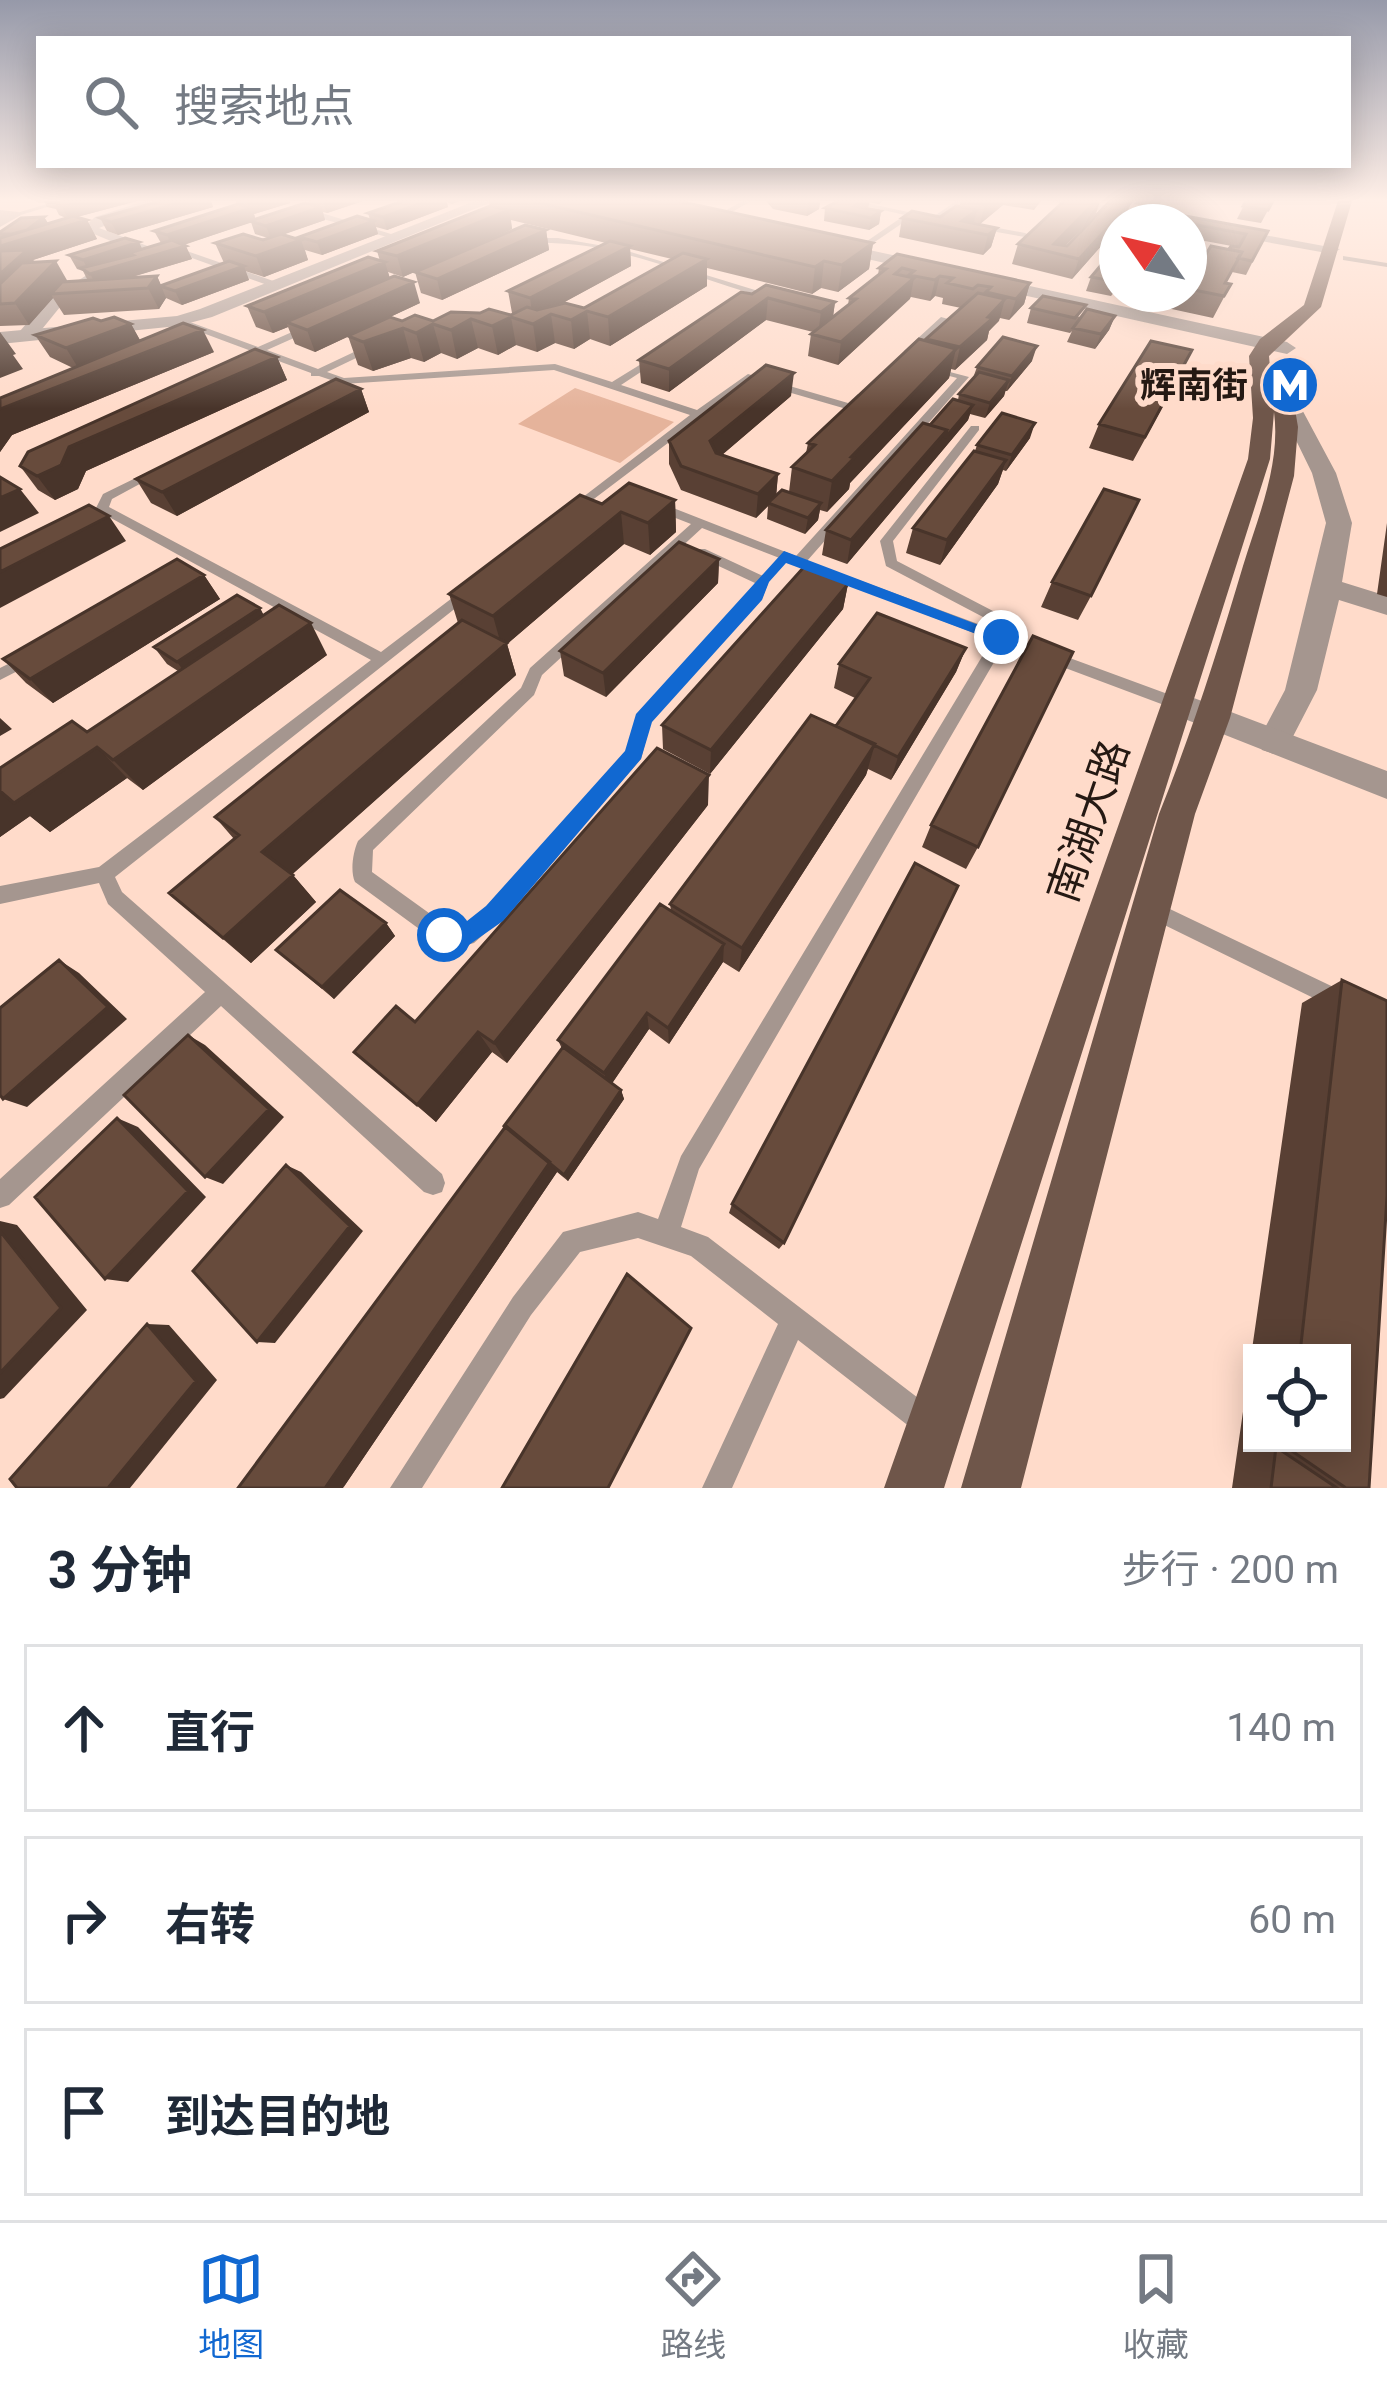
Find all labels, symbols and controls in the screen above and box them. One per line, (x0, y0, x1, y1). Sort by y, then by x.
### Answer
search box (36, 36, 1351, 168)
icon: search (78, 69, 144, 135)
text: 搜索地点 (174, 80, 354, 133)
north arrow (1099, 204, 1207, 312)
metro station icon: 辉南街 (1259, 354, 1321, 416)
place label: 辉南街 (1140, 365, 1248, 407)
route end (974, 610, 1028, 664)
street label: 南湖大路 (1038, 734, 1139, 909)
route start (417, 908, 471, 962)
map controls (1243, 1344, 1351, 1452)
button: locate (1243, 1344, 1351, 1452)
text: 3 分钟 (48, 1541, 192, 1600)
text: 步行 · 200 m (1122, 1547, 1339, 1593)
icon: ahead (51, 1695, 117, 1761)
text: 140 m (1226, 1705, 1336, 1751)
text: 直行 (165, 1706, 255, 1759)
icon: right (51, 1887, 117, 1953)
text: 60 m (1248, 1897, 1336, 1943)
text: 右转 (165, 1898, 255, 1951)
icon: arrive (51, 2079, 117, 2145)
text: 到达目的地 (165, 2090, 390, 2143)
tab: 地图 (198, 2246, 264, 2366)
tab: 路线 (660, 2246, 726, 2366)
tab: 收藏 (1123, 2246, 1189, 2366)

